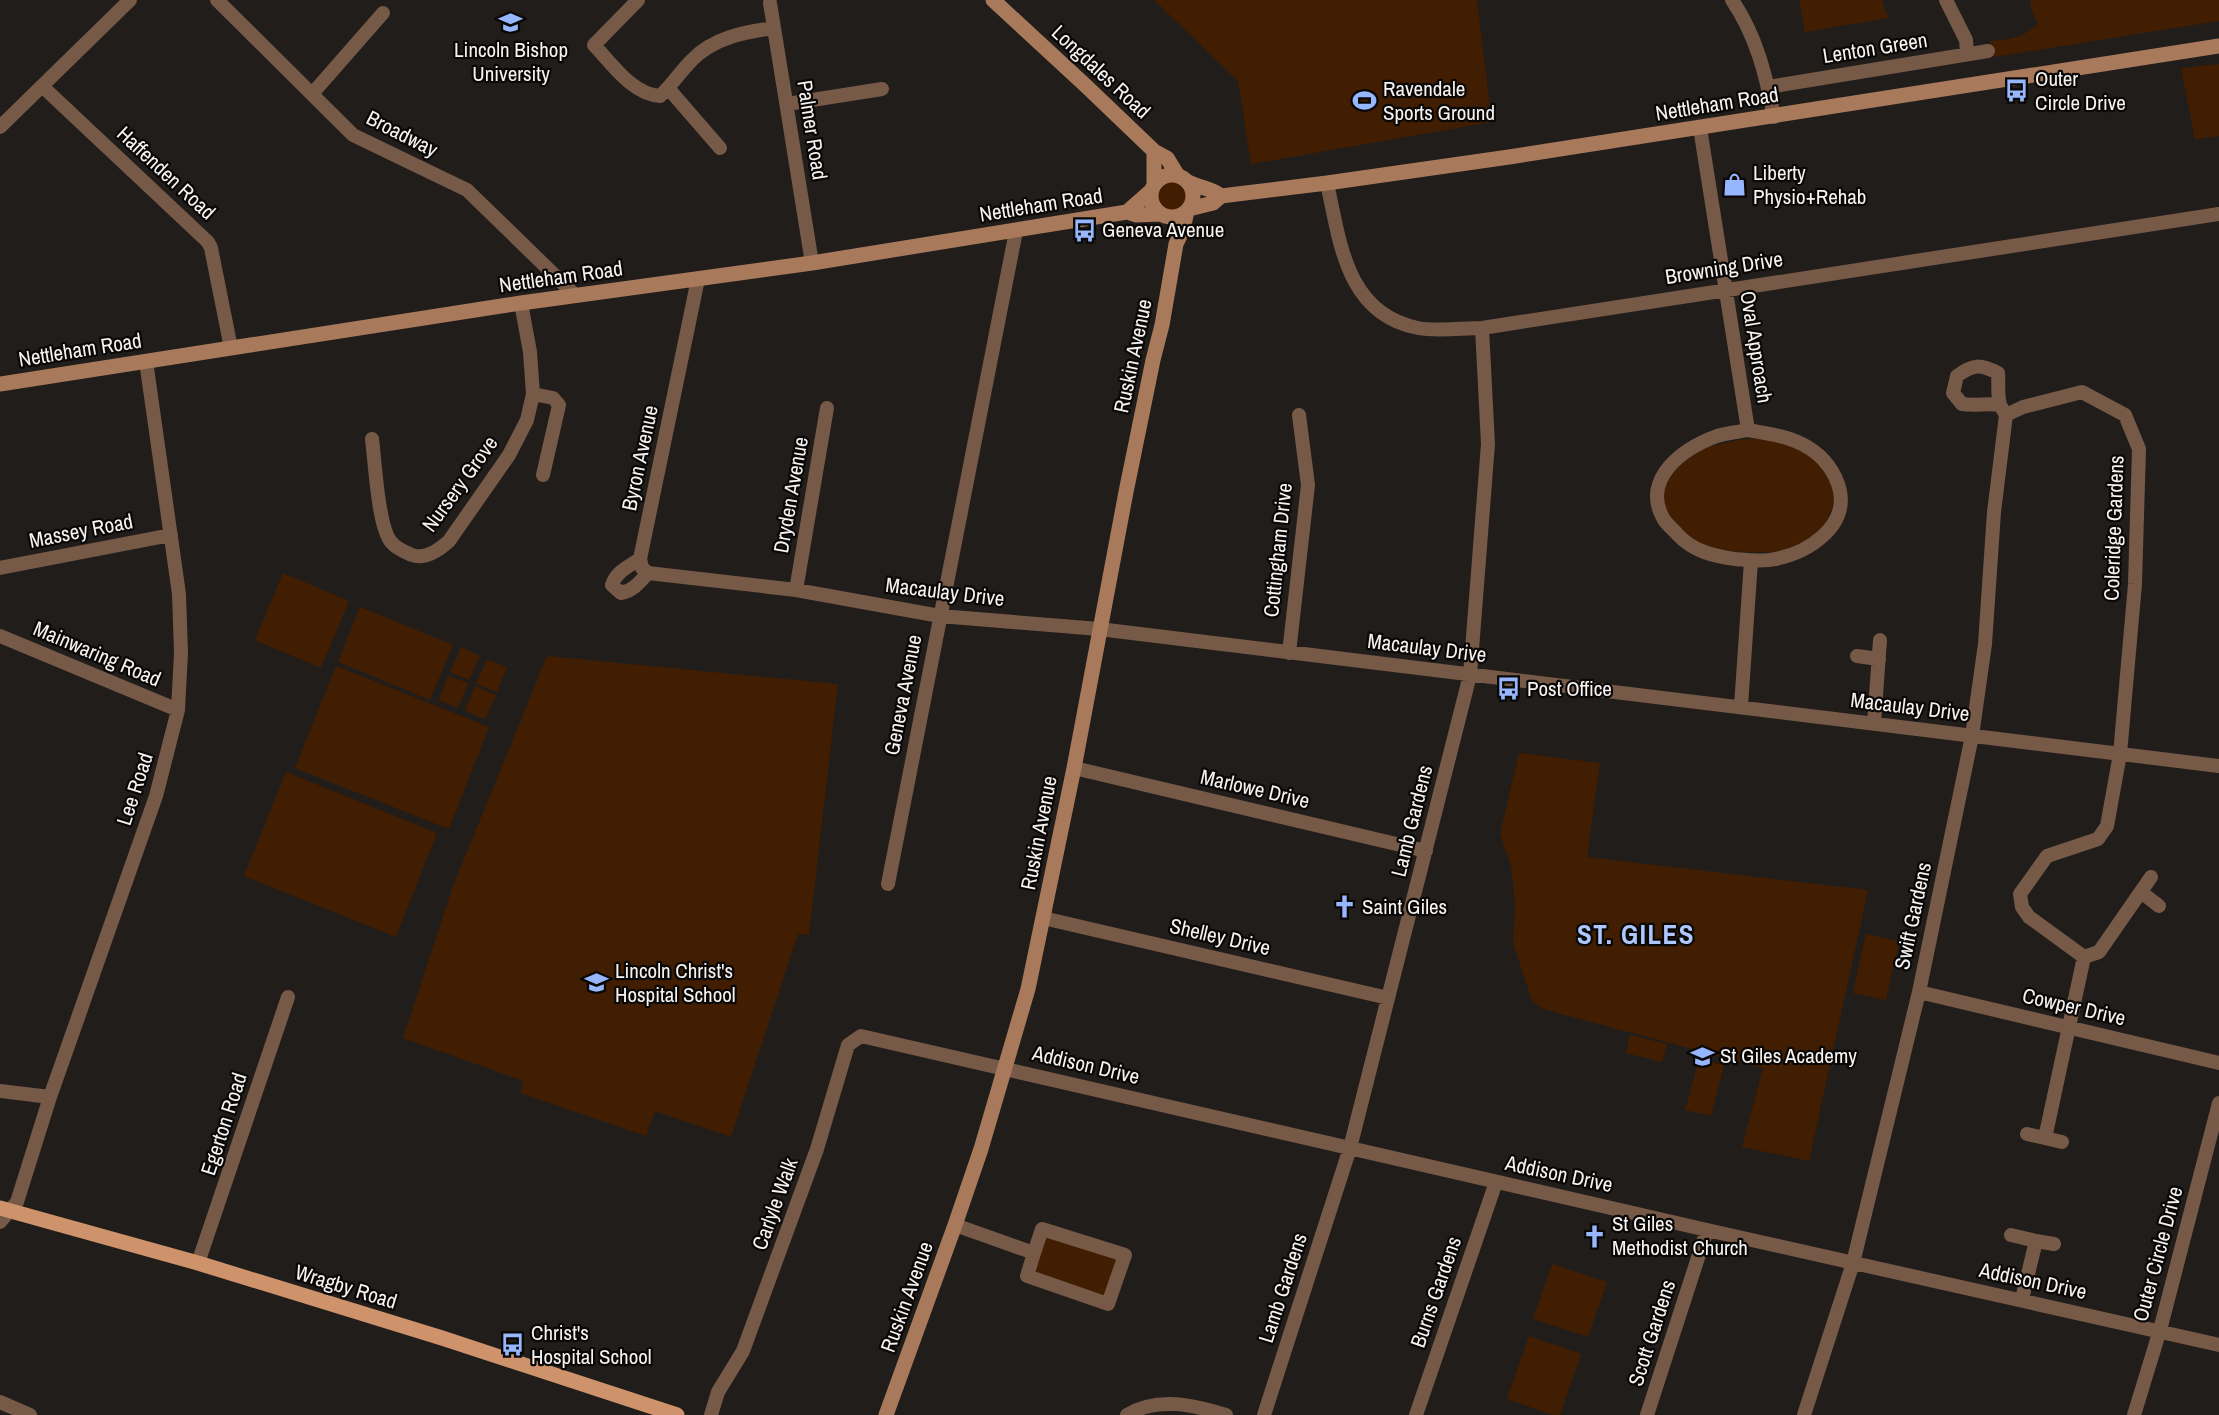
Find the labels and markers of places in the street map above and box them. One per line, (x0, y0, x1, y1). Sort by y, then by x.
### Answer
school or university icon: Lincoln Bishop University (498, 9, 524, 35)
place label: Lincoln Bishop University (454, 35, 568, 88)
place label: Outer Circle Drive (2035, 64, 2126, 117)
place label: Ravendale Sports Ground (1383, 74, 1495, 127)
bus stop icon: Outer Circle Drive (2004, 78, 2030, 104)
sports icon: Ravendale Sports Ground (1352, 88, 1378, 114)
place label: Liberty Physio+Rehab (1753, 158, 1866, 211)
shop icon: Liberty Physio+Rehab (1722, 172, 1748, 198)
place label: Geneva Avenue (1102, 215, 1224, 244)
bus stop icon: Geneva Avenue (1071, 217, 1097, 243)
place label: Post Office (1527, 674, 1612, 703)
bus stop icon: Post Office (1496, 676, 1522, 702)
place label: Saint Giles (1362, 892, 1447, 921)
church icon: Saint Giles (1331, 894, 1357, 920)
place label: Lincoln Christ's Hospital School (615, 956, 736, 1009)
school or university icon: Lincoln Christ's Hospital School (584, 970, 610, 996)
place label: St Giles Academy (1720, 1041, 1857, 1070)
school or university icon: St Giles Academy (1689, 1043, 1715, 1069)
place label: St Giles Methodist Church (1612, 1209, 1748, 1262)
church icon: St Giles Methodist Church (1581, 1223, 1607, 1249)
place label: Christ's Hospital School (531, 1318, 652, 1371)
bus stop icon: Christ's Hospital School (500, 1332, 526, 1358)

